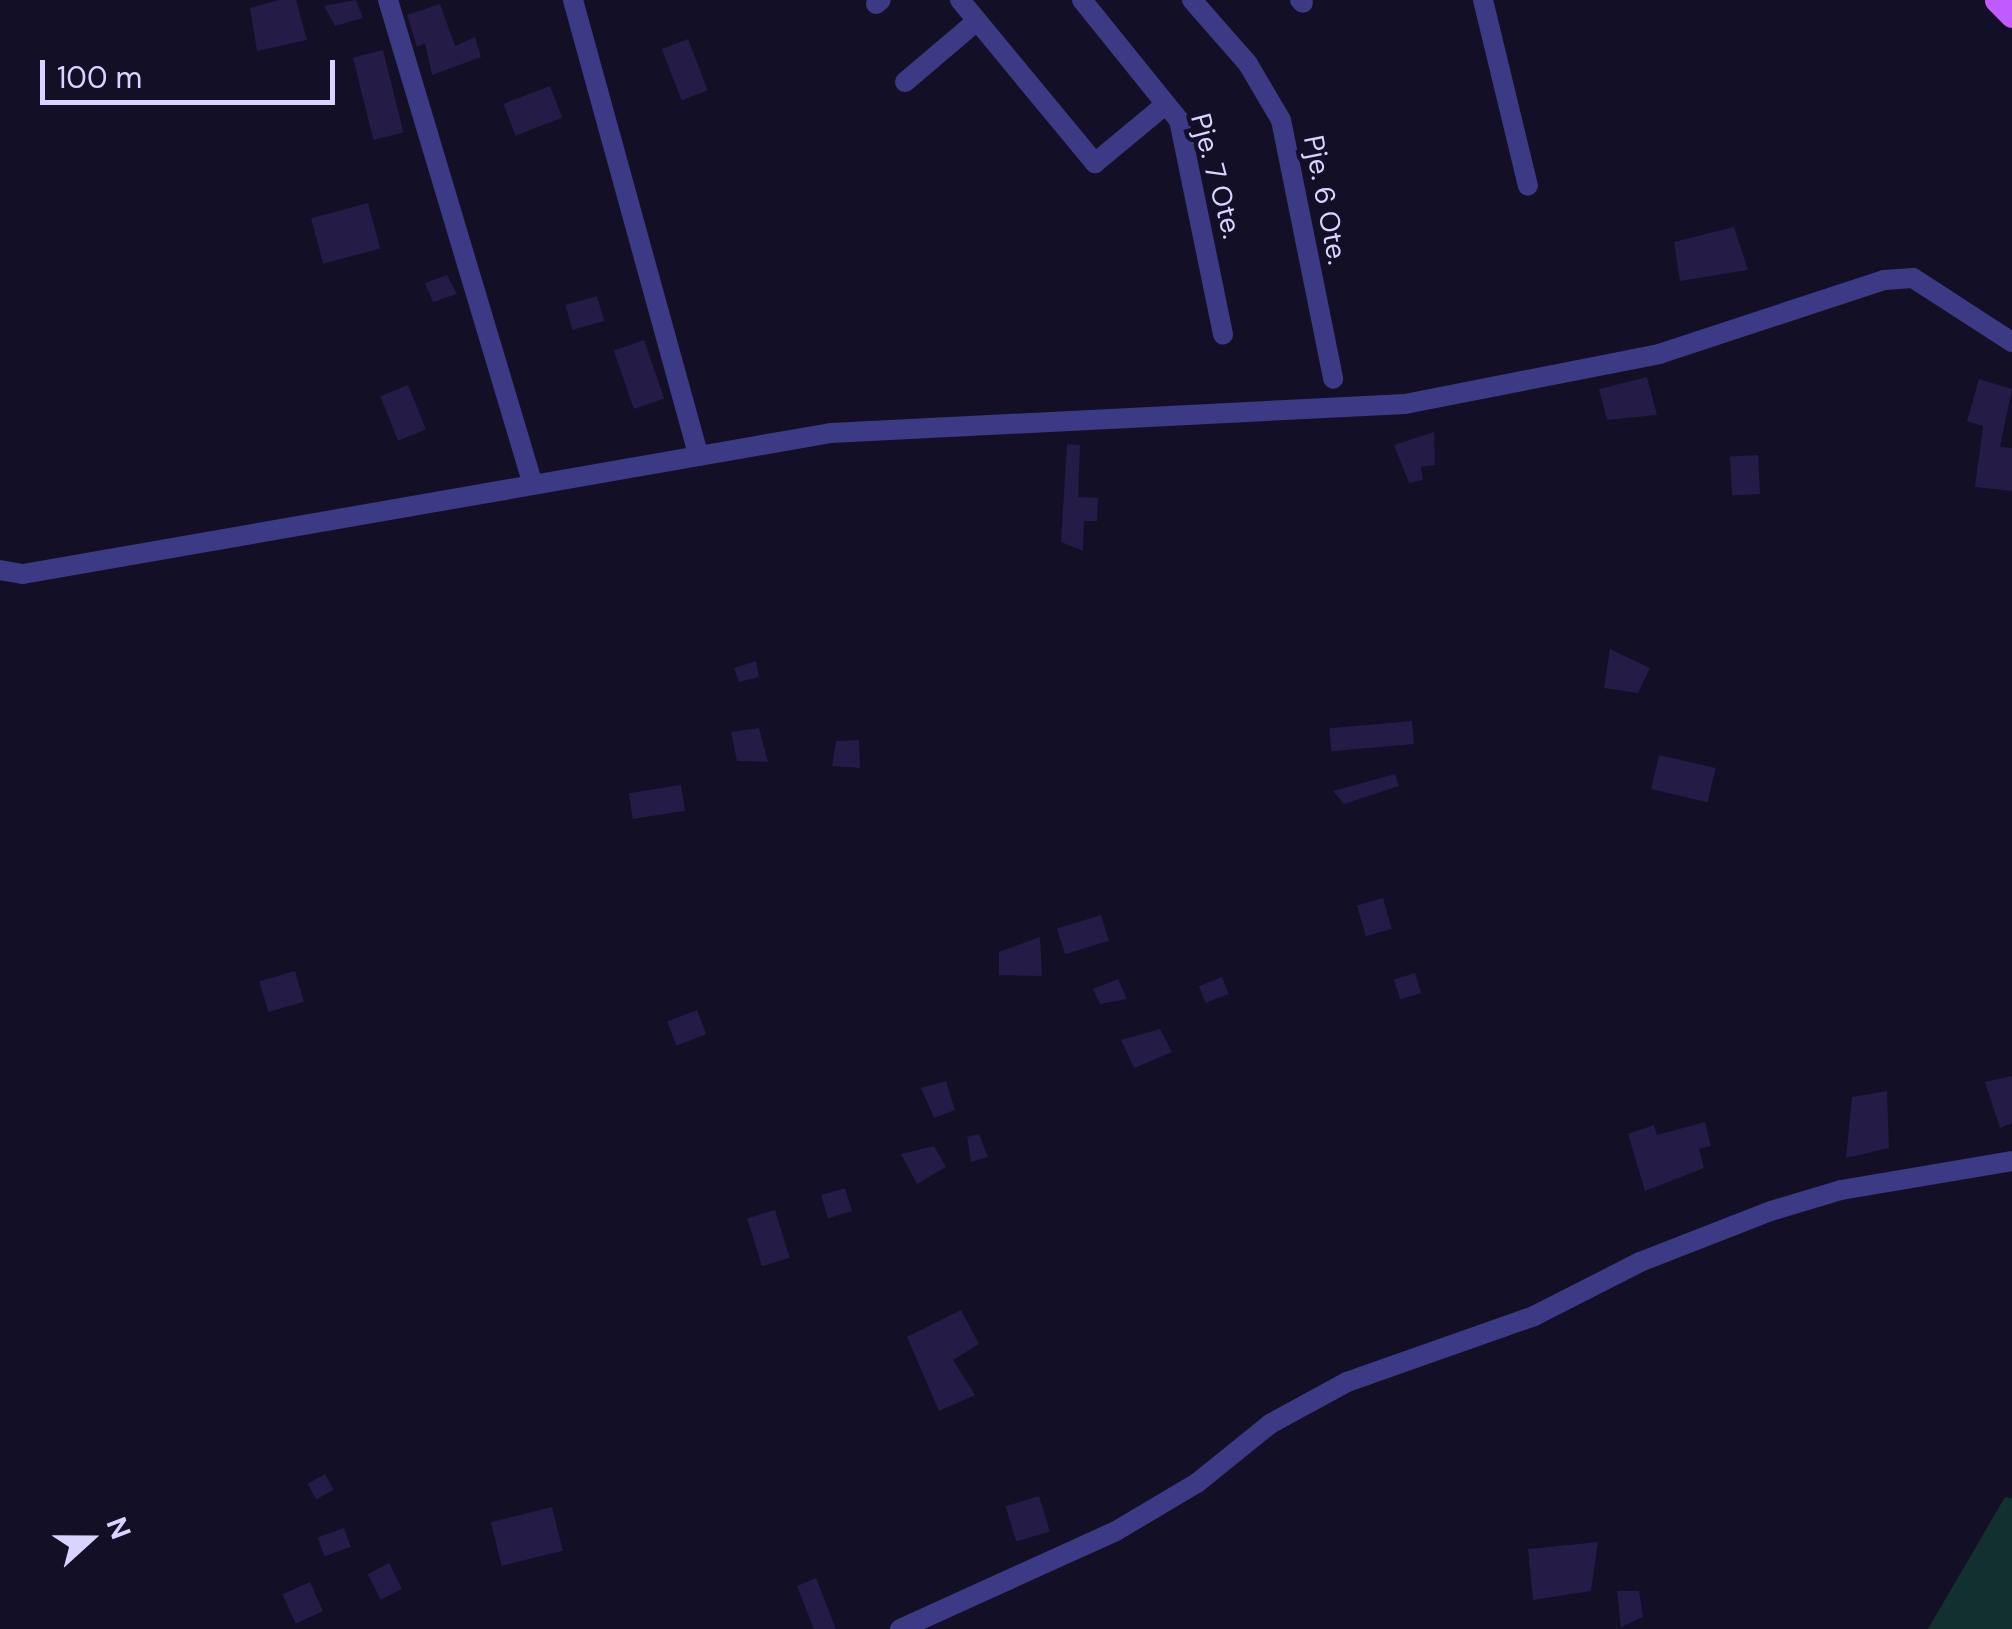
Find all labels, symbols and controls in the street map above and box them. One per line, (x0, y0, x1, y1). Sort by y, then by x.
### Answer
scale bar (45, 40, 340, 102)
text: 100 m (57, 58, 142, 97)
street label: Pje. 7 Ote. (1183, 110, 1249, 242)
street label: Pje. 6 Ote. (1296, 133, 1354, 267)
north arrow (40, 1489, 140, 1589)
text: N (98, 1512, 139, 1544)

